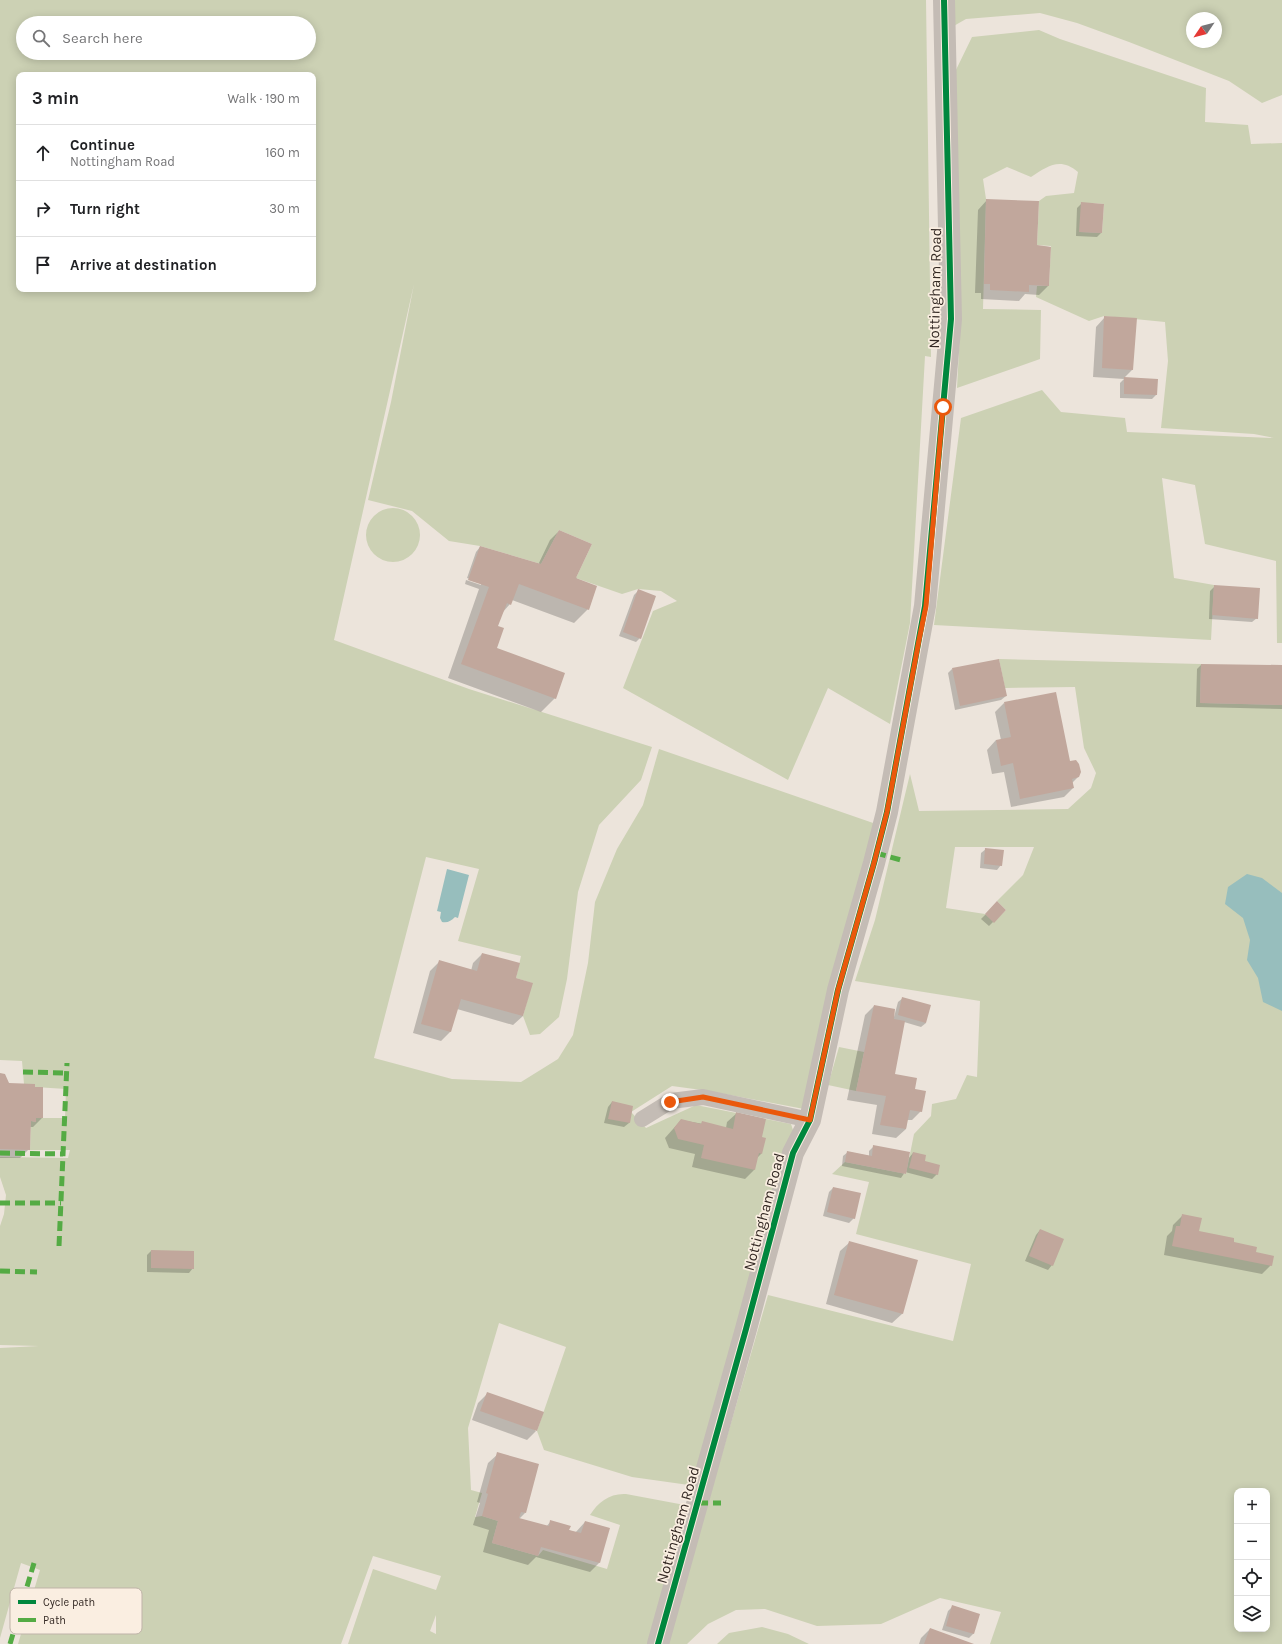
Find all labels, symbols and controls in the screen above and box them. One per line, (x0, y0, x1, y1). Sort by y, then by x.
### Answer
north arrow (1186, 12, 1222, 48)
search box (16, 16, 316, 60)
icon: search (30, 27, 52, 49)
text: Search here (62, 29, 143, 47)
text: 3 min (32, 88, 79, 108)
text: Walk · 190 m (227, 91, 300, 106)
text: Continue (70, 136, 135, 154)
icon: ahead (32, 142, 54, 164)
text: 160 m (265, 145, 300, 160)
text: Nottingham Road (70, 154, 175, 169)
icon: right (32, 198, 54, 220)
text: Turn right (70, 200, 140, 218)
text: 30 m (269, 201, 300, 216)
street label: Nottingham Road (925, 227, 945, 349)
icon: arrive (32, 254, 54, 276)
text: Arrive at destination (70, 256, 217, 274)
route start (934, 398, 952, 416)
route end (661, 1093, 679, 1111)
street label: Nottingham Road (740, 1151, 788, 1273)
street label: Nottingham Road (653, 1464, 703, 1586)
map controls (1234, 1488, 1270, 1632)
button: + (1234, 1488, 1270, 1524)
button: − (1234, 1524, 1270, 1560)
button: locate (1234, 1560, 1270, 1596)
legend (10, 1588, 142, 1634)
text: Cycle path (43, 1596, 95, 1609)
button: layers (1234, 1596, 1270, 1632)
text: Path (43, 1614, 66, 1627)

